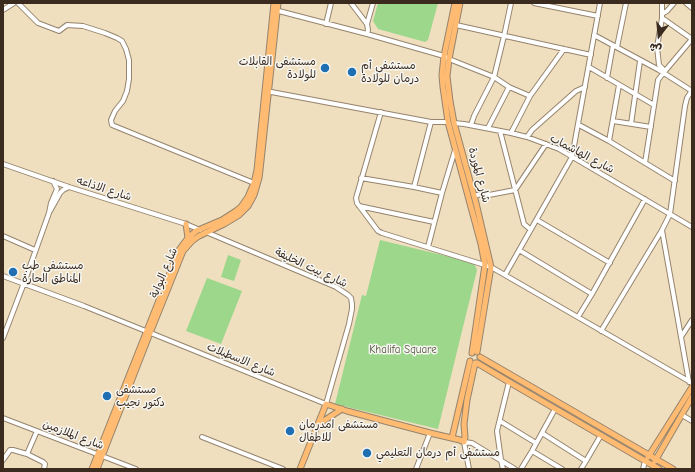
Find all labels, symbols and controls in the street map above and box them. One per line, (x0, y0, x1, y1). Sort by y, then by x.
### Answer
north arrow (639, 16, 679, 56)
text: ش (648, 40, 663, 56)
place label: مستشفى القابلات للولادة (239, 55, 316, 81)
place label: مستشفى أم درمان للولادة (361, 59, 419, 85)
marker: مستشفى القابلات للولادة (319, 62, 331, 74)
marker: مستشفى أم درمان للولادة (346, 66, 358, 78)
street label: شارع الهاشماب (548, 132, 616, 176)
street label: شارع الموردة (465, 146, 493, 204)
street label: شارع الاذاعه (75, 174, 133, 204)
street label: شارع بيت الخليفة (273, 245, 349, 291)
street label: شارع البوابة (147, 246, 181, 300)
place label: مستشفى طب المناطق الحارة (22, 259, 83, 285)
marker: مستشفى طب المناطق الحارة (7, 266, 19, 278)
street label: شارع الاسطبلات (205, 340, 277, 380)
park label: Khalifa Square (369, 343, 437, 357)
place label: مستشفى دكتور نجيب (116, 383, 165, 409)
marker: مستشفى دكتور نجيب (101, 390, 113, 402)
street label: شارع الملازمين (41, 417, 105, 453)
place label: مستشفى امدرمان للاطفال (299, 418, 378, 444)
marker: مستشفى امدرمان للاطفال (284, 425, 296, 437)
place label: مستشفى أم درمان التعليمي (376, 446, 500, 460)
marker: مستشفى أم درمان التعليمي (361, 447, 373, 459)

